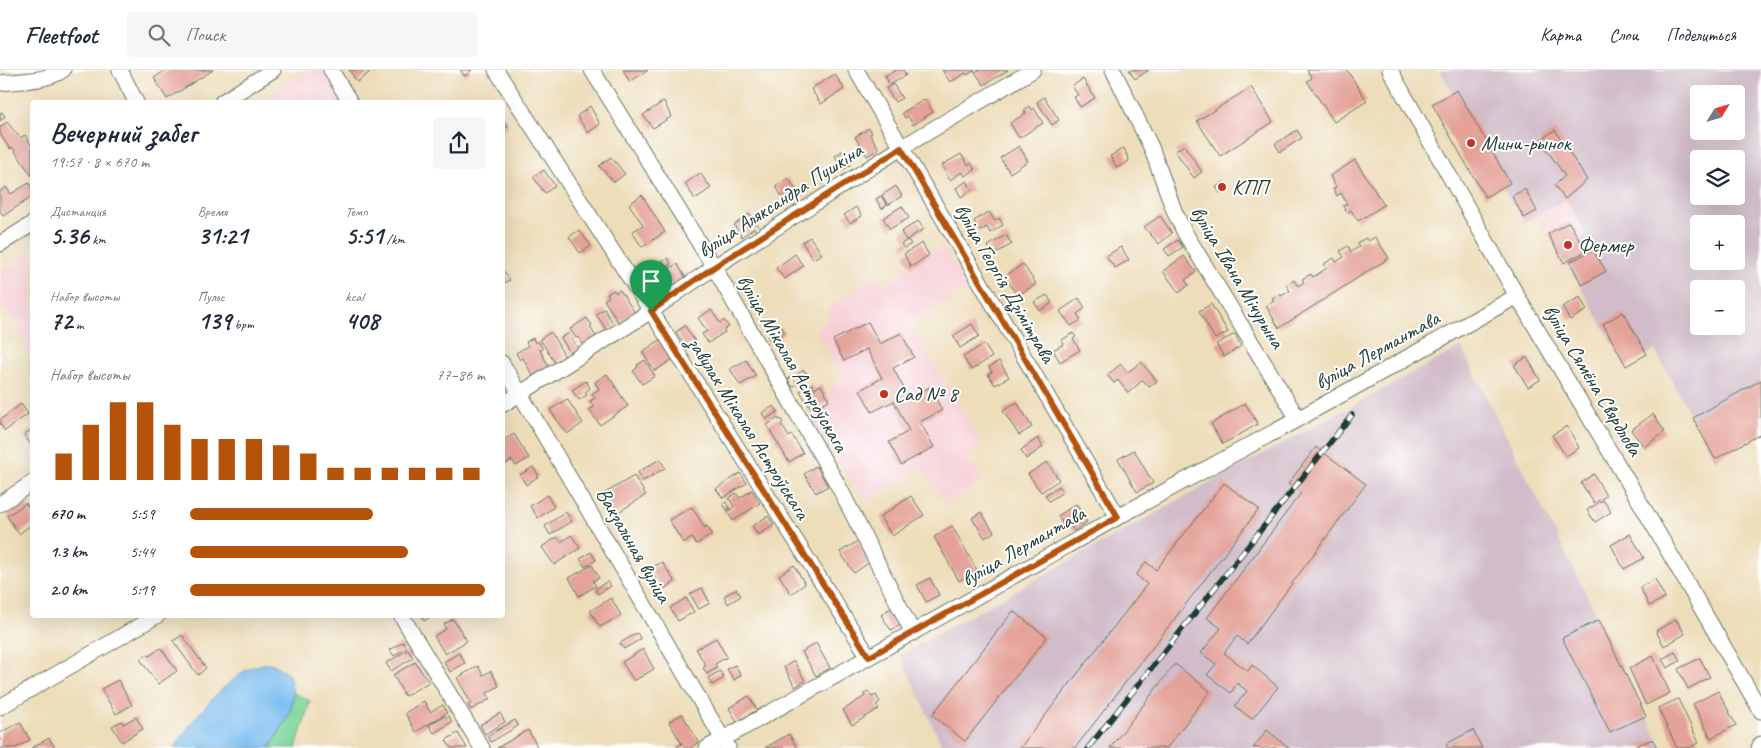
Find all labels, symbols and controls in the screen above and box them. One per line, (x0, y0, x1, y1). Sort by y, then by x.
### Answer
search box (127, 12, 477, 57)
text: Fleetfoot (25, 20, 97, 50)
icon: search (145, 21, 173, 49)
text: Поиск (185, 23, 226, 47)
text: Карта (1540, 24, 1581, 46)
text: Слои (1609, 24, 1638, 46)
text: Поделиться (1666, 24, 1736, 46)
north arrow (1690, 85, 1745, 140)
map controls (1690, 85, 1745, 335)
text: Вечерний забег (50, 115, 197, 150)
button: share (433, 117, 485, 169)
place label: Мини-рынок (1481, 130, 1573, 156)
street label: вуліца Аляксандра Пушкіна (693, 136, 869, 263)
marker: Мини-рынок (1465, 137, 1477, 149)
button: layers (1690, 150, 1745, 205)
text: 19:57 · 8 × 670 m (50, 152, 149, 172)
place label: КПП (1232, 174, 1272, 200)
marker: КПП (1216, 181, 1228, 193)
street label: вуліца Георгія Дзімітрава (948, 199, 1062, 369)
street label: вуліца Івана Мічурына (1185, 201, 1292, 355)
text: Дистанция (50, 203, 106, 220)
text: Время (198, 203, 227, 220)
text: Темп (345, 203, 368, 220)
button: + (1690, 215, 1745, 270)
text: 5.36 (50, 220, 89, 252)
text: 31:21 (198, 220, 248, 252)
text: 5:51 (345, 220, 383, 252)
text: km (89, 231, 106, 248)
text: /km (383, 231, 405, 248)
place label: Фермер (1578, 232, 1636, 258)
marker: Фермер (1562, 239, 1574, 251)
pin (630, 260, 672, 311)
icon: arrive (637, 267, 665, 295)
street label: вуліца Мікалая Астроўскага (732, 270, 855, 458)
button: − (1690, 280, 1745, 335)
text: Набор высоты (50, 288, 119, 305)
text: Пульс (198, 288, 225, 305)
text: kcal (345, 288, 364, 305)
street label: вуліца Сямёна Свярдлова (1538, 300, 1649, 462)
street label: вуліца Лермантава (1310, 304, 1445, 395)
text: 72 (50, 305, 72, 337)
text: 139 (198, 305, 231, 337)
text: 408 (345, 305, 379, 337)
text: m (72, 316, 84, 333)
text: bpm (231, 316, 254, 333)
street label: завулак Мікалая Астроўскага (680, 329, 817, 526)
text: Набор высоты (50, 365, 129, 385)
text: 77–86 m (436, 365, 485, 385)
place label: Сад № 8 (894, 381, 960, 407)
marker: Сад № 8 (878, 388, 890, 400)
street label: Вакзальная вуліца (591, 483, 678, 609)
street label: вуліца Лермантава (957, 499, 1091, 592)
text: 670 m (50, 504, 85, 524)
text: 5:59 (130, 504, 155, 524)
text: 1.3 km (50, 542, 87, 562)
text: 5:44 (130, 542, 155, 562)
text: 2.0 km (50, 580, 87, 600)
text: 5:19 (130, 580, 155, 600)

